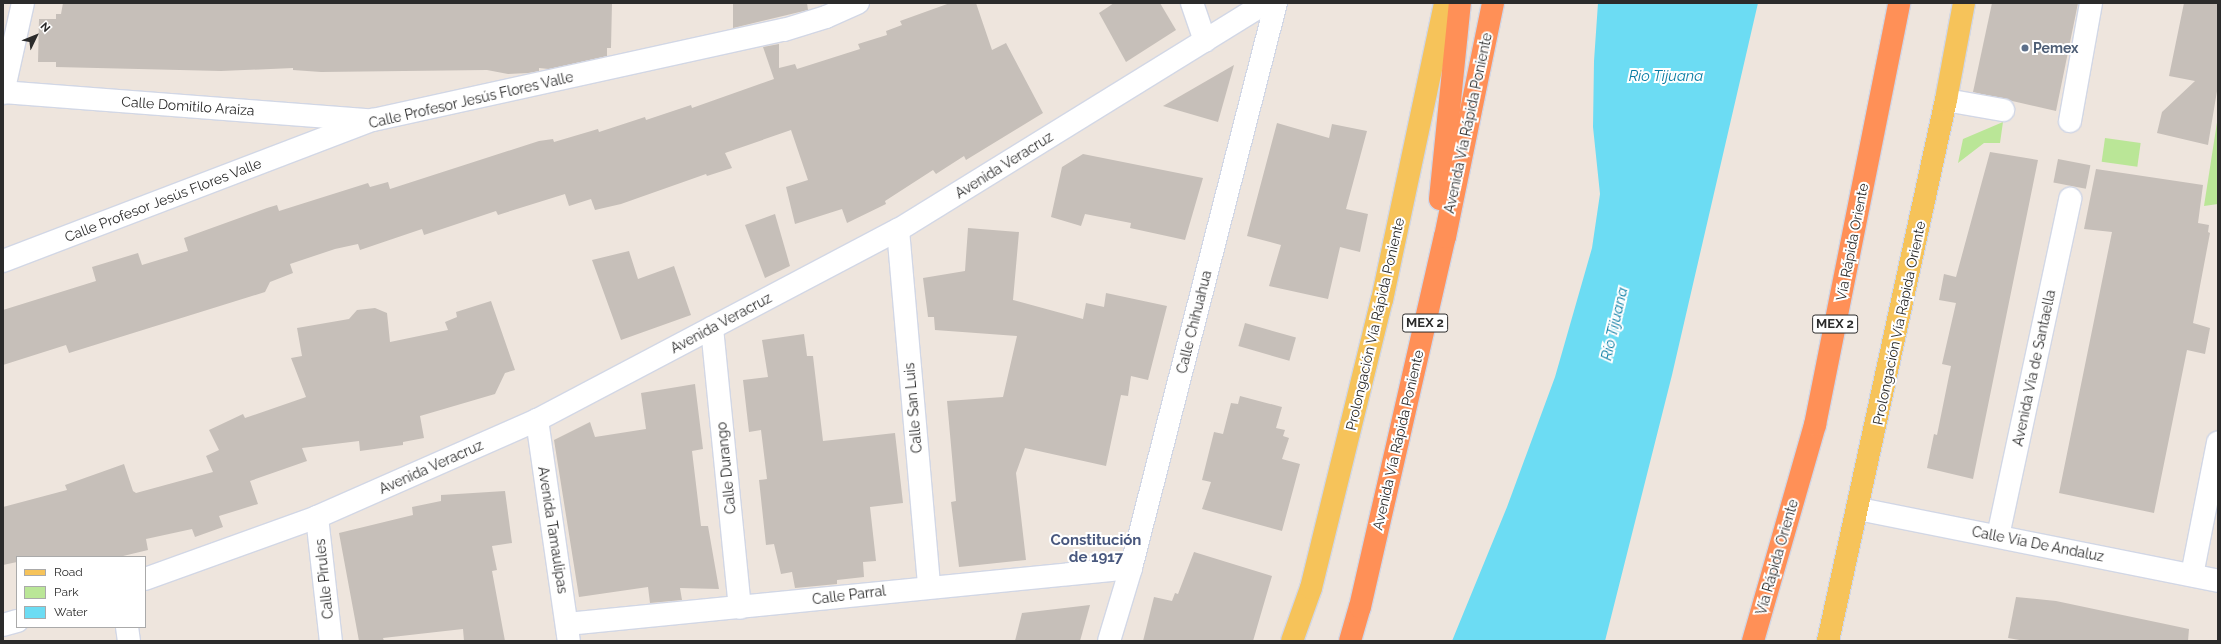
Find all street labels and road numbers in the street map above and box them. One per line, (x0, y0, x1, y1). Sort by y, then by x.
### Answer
street label: Avenida Vía Rápida Poniente (1441, 31, 1495, 215)
street label: Calle Profesor Jesús Flores Valle (367, 68, 575, 132)
street label: Calle Domitilo Araiza (121, 93, 255, 119)
street label: Avenida Veracruz (952, 128, 1056, 202)
street label: Calle Profesor Jesús Flores Valle (62, 154, 264, 246)
street label: Vía Rápida Oriente (1832, 182, 1872, 302)
street label: Prolongación Vía Rápida Poniente (1342, 216, 1408, 432)
street label: Prolongación Vía Rápida Oriente (1869, 219, 1929, 427)
street label: Calle Chihuahua (1173, 269, 1215, 375)
street label: Avenida Via de Santaella (2009, 288, 2059, 448)
street label: Avenida Veracruz (667, 289, 775, 357)
road number: MEX 2 (1402, 312, 1448, 334)
road number: MEX 2 (1812, 313, 1858, 335)
street label: Avenida Vía Rápida Poniente (1369, 348, 1427, 532)
street label: Calle San Luis (901, 362, 925, 454)
street label: Calle Durango (713, 421, 739, 515)
street label: Avenida Veracruz (376, 436, 486, 498)
street label: Avenida Tamaulipas (535, 465, 571, 595)
street label: Vía Rápida Oriente (1752, 497, 1802, 617)
street label: Calle Vía De Andaluz (1970, 523, 2106, 565)
street label: Calle Pirules (311, 538, 337, 620)
street label: Calle Parral (811, 582, 887, 608)

